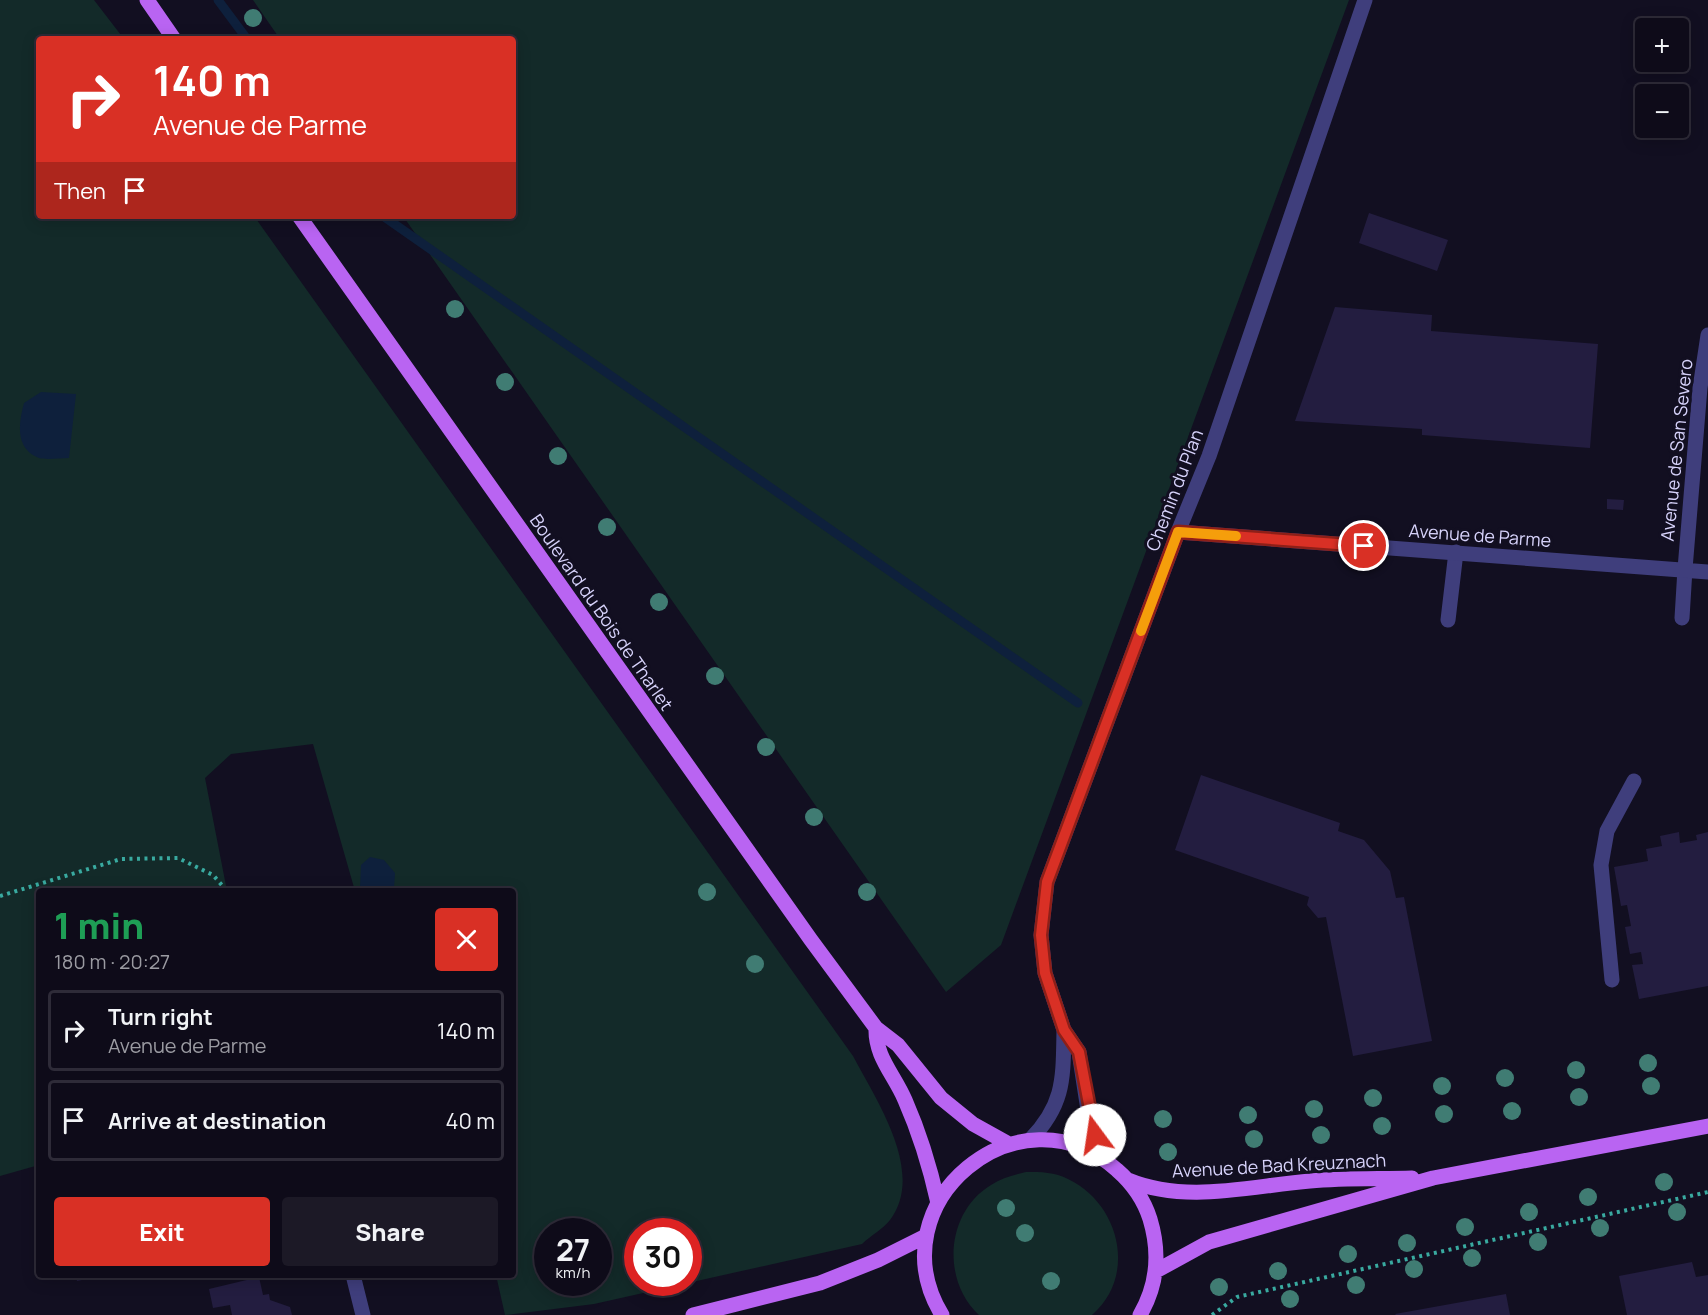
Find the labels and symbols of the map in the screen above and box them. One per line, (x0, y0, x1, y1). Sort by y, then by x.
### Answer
street label: Avenue de San Severo (1655, 358, 1697, 542)
street label: Chemin du Plan (1140, 426, 1208, 554)
street label: Boulevard du Bois de Tharlet (525, 509, 679, 715)
street label: Avenue de Parme (1408, 518, 1552, 552)
pin (1338, 520, 1389, 571)
position arrow (1063, 1103, 1127, 1167)
street label: Avenue de Bad Kreuznach (1171, 1147, 1387, 1183)
speed limit sign: 30 (624, 1218, 702, 1296)

